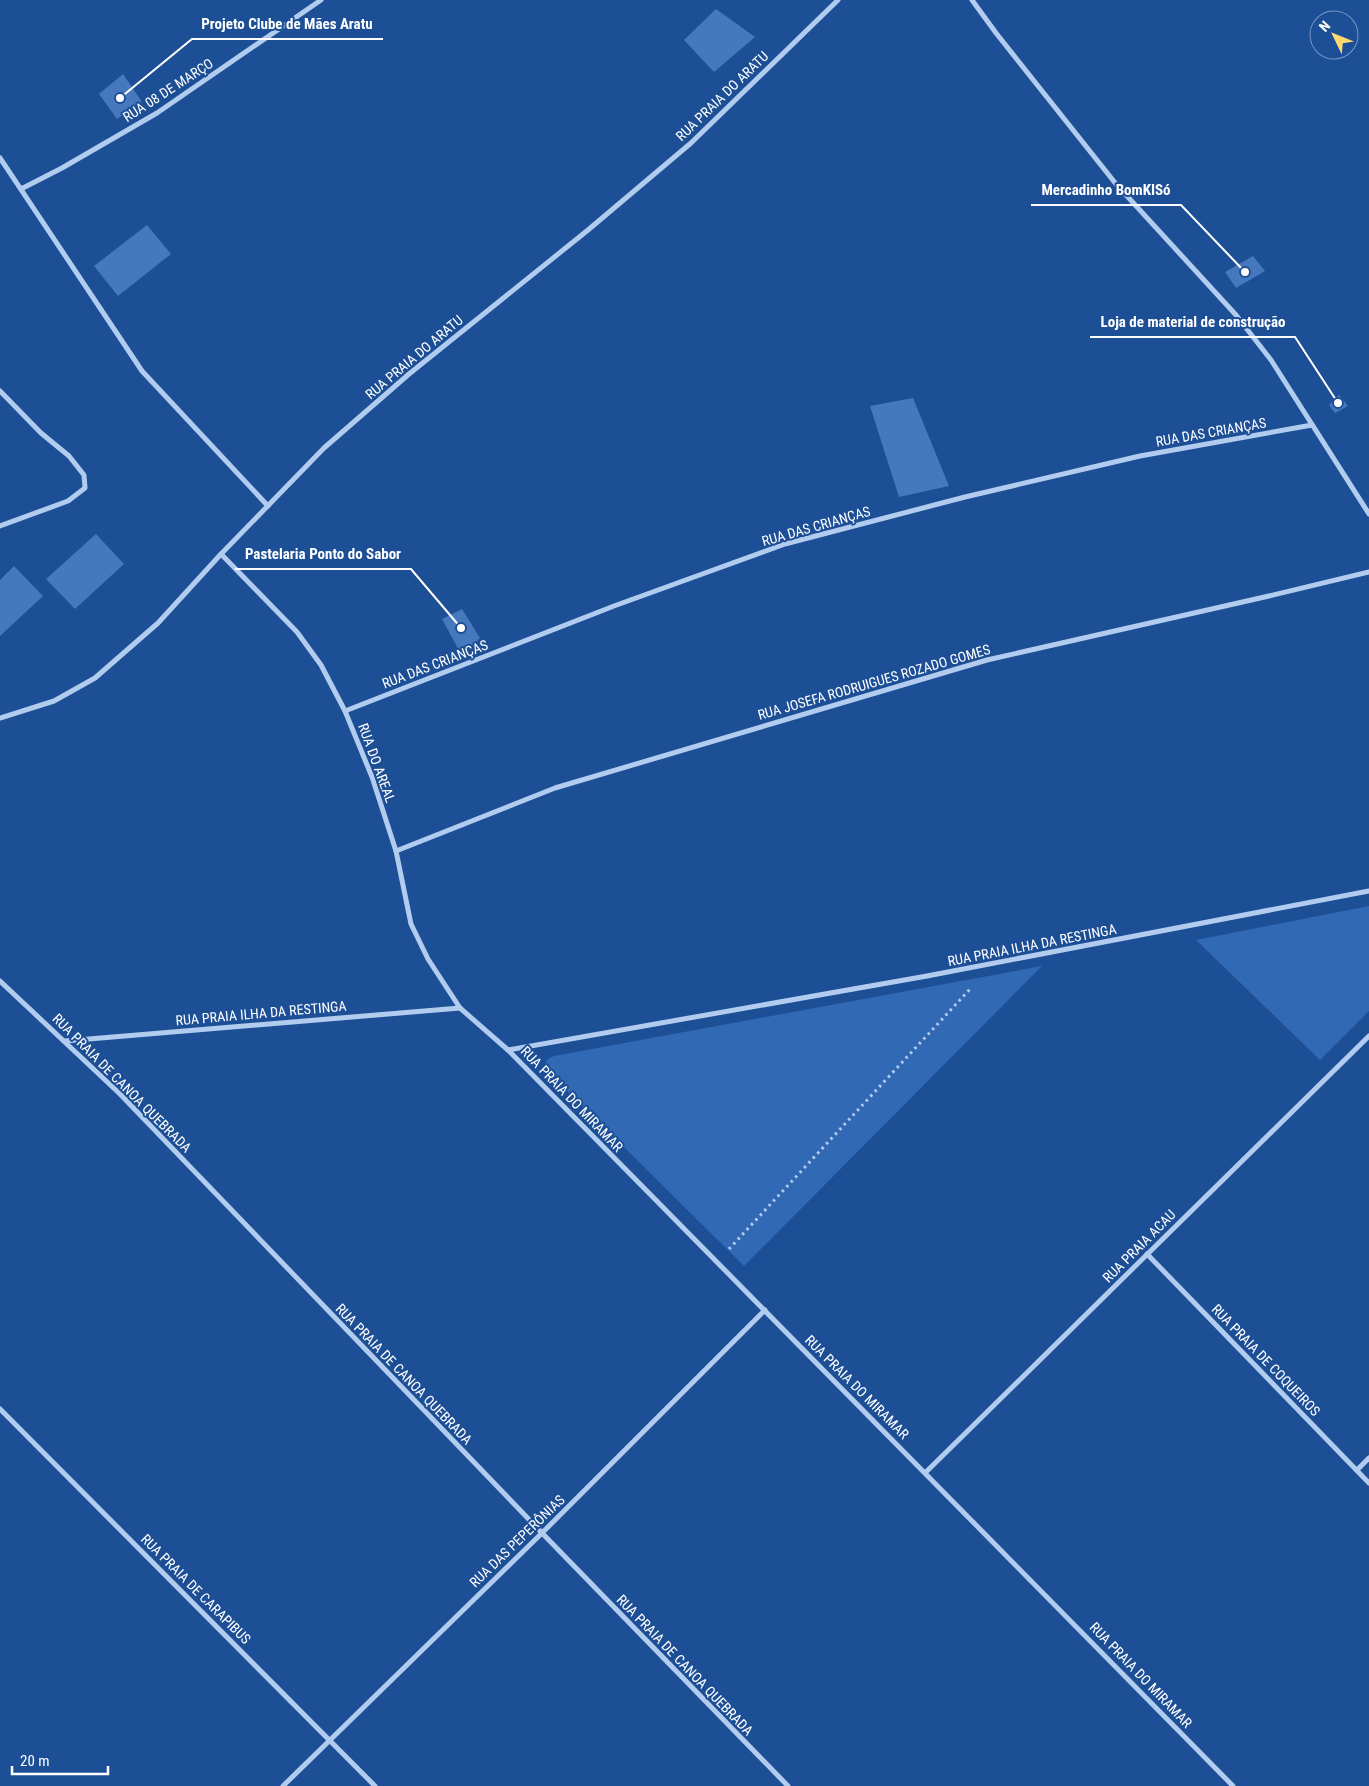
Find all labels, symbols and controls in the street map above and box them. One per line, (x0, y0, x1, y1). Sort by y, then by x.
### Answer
callout: Projeto Clube de Mães Aratu (192, 9, 383, 39)
north arrow (1309, 10, 1359, 60)
text: Projeto Clube de Mães Aratu (201, 15, 373, 33)
text: N (1316, 18, 1333, 35)
street label: RUA PRAIA DO ARATU (673, 48, 772, 144)
street label: RUA 08 DE MARÇO (120, 55, 216, 125)
callout: Mercadinho BomKISó (1031, 175, 1181, 205)
text: Mercadinho BomKISó (1041, 181, 1171, 199)
callout: Loja de material de construção (1090, 307, 1295, 337)
street label: RUA PRAIA DO ARATU (362, 312, 466, 402)
text: Loja de material de construção (1101, 313, 1285, 331)
street label: RUA DAS CRIANÇAS (1155, 414, 1267, 450)
street label: RUA DAS CRIANÇAS (760, 503, 872, 549)
callout: Pastelaria Ponto do Sabor (235, 539, 411, 569)
text: Pastelaria Ponto do Sabor (245, 545, 401, 563)
street label: RUA DAS CRIANÇAS (380, 636, 490, 692)
street label: RUA JOSEFA RODRUIGUES ROZADO GOMES (756, 641, 992, 723)
street label: RUA DO AREAL (355, 721, 399, 805)
street label: RUA PRAIA ILHA DA RESTINGA (946, 921, 1118, 969)
street label: RUA PRAIA ILHA DA RESTINGA (175, 998, 347, 1028)
street label: RUA PRAIA DE CANOA QUEBRADA (49, 1010, 195, 1156)
street label: RUA PRAIA DO MIRAMAR (518, 1043, 627, 1155)
street label: RUA PRAIA ACAU (1099, 1206, 1179, 1286)
street label: RUA PRAIA DE CANOA QUEBRADA (332, 1300, 476, 1448)
street label: RUA PRAIA DE COQUEIROS (1209, 1301, 1323, 1419)
street label: RUA PRAIA DO MIRAMAR (802, 1332, 913, 1443)
street label: RUA DAS PEPERÔNIAS (466, 1491, 568, 1590)
street label: RUA PRAIA DE CARAPIBUS (138, 1531, 254, 1647)
street label: RUA PRAIA DE CANOA QUEBRADA (613, 1591, 757, 1739)
street label: RUA PRAIA DO MIRAMAR (1087, 1619, 1196, 1731)
scale bar (12, 1744, 109, 1776)
text: 20 m (20, 1752, 50, 1770)

